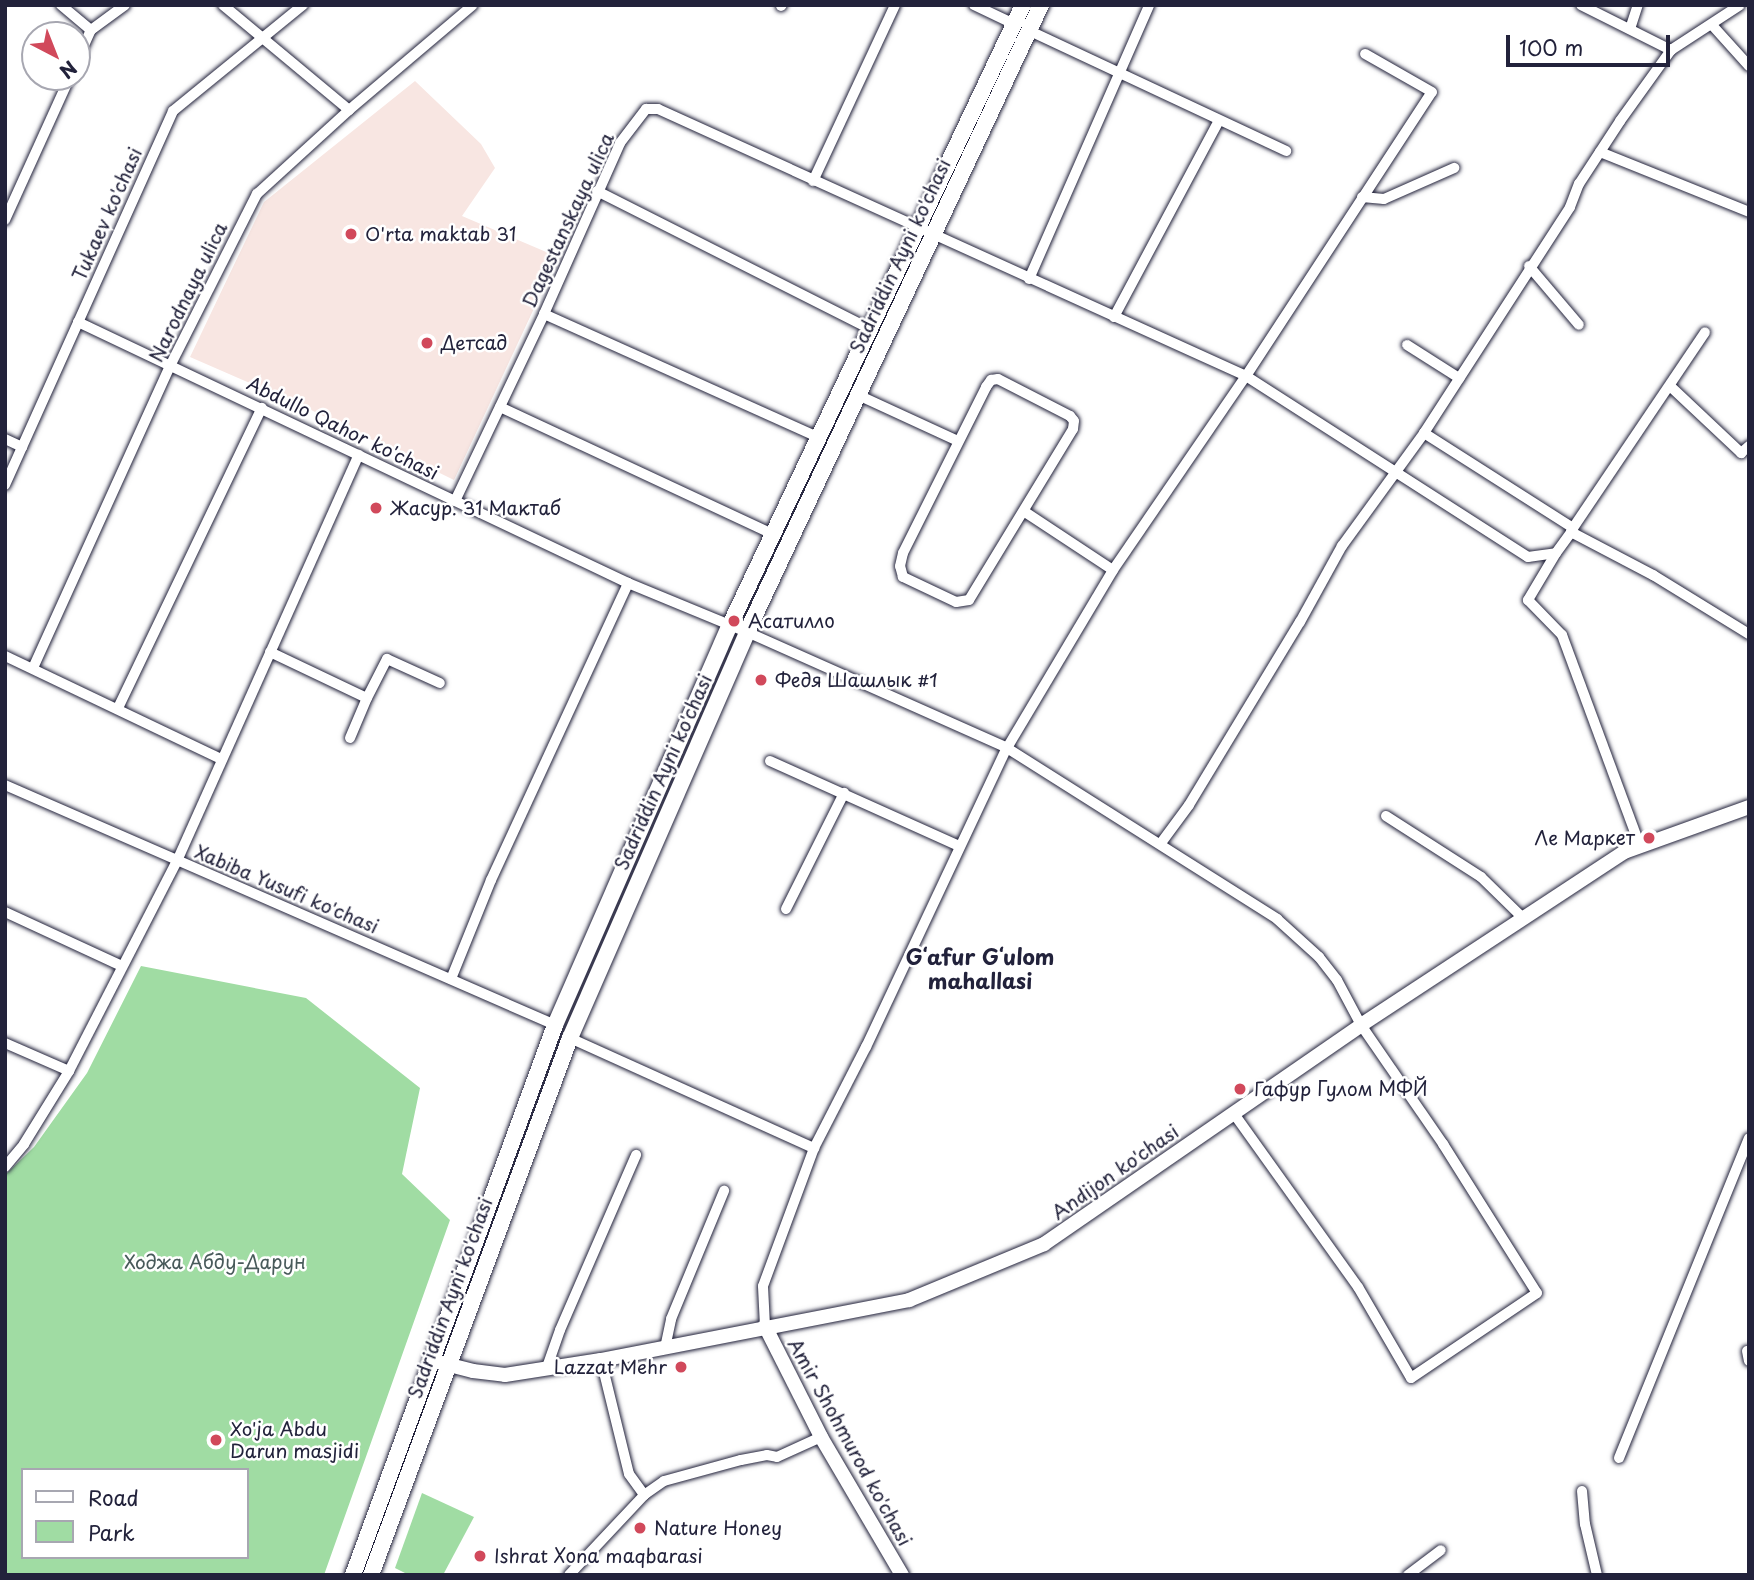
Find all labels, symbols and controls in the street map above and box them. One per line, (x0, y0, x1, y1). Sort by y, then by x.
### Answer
north arrow (21, 21, 91, 91)
scale bar (1509, 21, 1674, 65)
text: 100 m (1519, 31, 1583, 63)
text: N (54, 55, 84, 86)
street label: Dagestanskaya ulica (517, 129, 619, 311)
street label: Tukaev ko'chasi (67, 144, 147, 284)
street label: Sadriddin Ayni ko'chasi (845, 155, 955, 357)
street label: Narodnaya ulica (144, 218, 232, 366)
place label: O'rta maktab 31 (365, 223, 517, 245)
marker: O'rta maktab 31 (343, 226, 359, 242)
place label: Детсад (441, 332, 508, 354)
marker: Детсад (419, 335, 435, 351)
street label: Abdullo Qahor ko'chasi (244, 372, 442, 484)
place label: Жасур. 31 Мактаб (390, 497, 561, 519)
marker: Жасур. 31 Мактаб (368, 500, 384, 516)
place label: Асатилло (748, 610, 835, 632)
marker: Асатилло (726, 613, 742, 629)
place label: Федя Шашлык #1 (775, 669, 939, 691)
street label: Sadriddin Ayni ko'chasi (609, 671, 717, 873)
marker: Федя Шашлык #1 (753, 672, 769, 688)
place label: Ле Маркет (1533, 827, 1635, 849)
marker: Ле Маркет (1641, 830, 1657, 846)
street label: Xabiba Yusufi ko'chasi (190, 839, 384, 939)
district label: Gʻafur Gʻulom mahallasi (906, 943, 1054, 993)
place label: Гафур Гулом МФЙ (1254, 1078, 1428, 1100)
marker: Гафур Гулом МФЙ (1232, 1081, 1248, 1097)
street label: Andijon ko'chasi (1047, 1120, 1183, 1224)
street label: Sadriddin Ayni ko'chasi (403, 1195, 497, 1401)
park label: Ходжа Абду-Дарун (123, 1251, 307, 1273)
street label: Amir Shohmurod ko'chasi (783, 1334, 917, 1550)
place label: Lazzat Mehr (553, 1356, 667, 1378)
marker: Lazzat Mehr (673, 1359, 689, 1375)
place label: Xo'ja Abdu Darun masjidi (230, 1418, 360, 1462)
marker: Xo'ja Abdu Darun masjidi (208, 1432, 224, 1448)
legend (21, 1468, 248, 1559)
text: Road (88, 1481, 139, 1513)
text: Park (88, 1516, 135, 1548)
place label: Nature Honey (654, 1517, 783, 1539)
marker: Nature Honey (632, 1520, 648, 1536)
place label: Ishrat Хоnа mаqbаrasi (494, 1545, 703, 1567)
marker: Ishrat Хоnа mаqbаrasi (472, 1548, 488, 1564)

